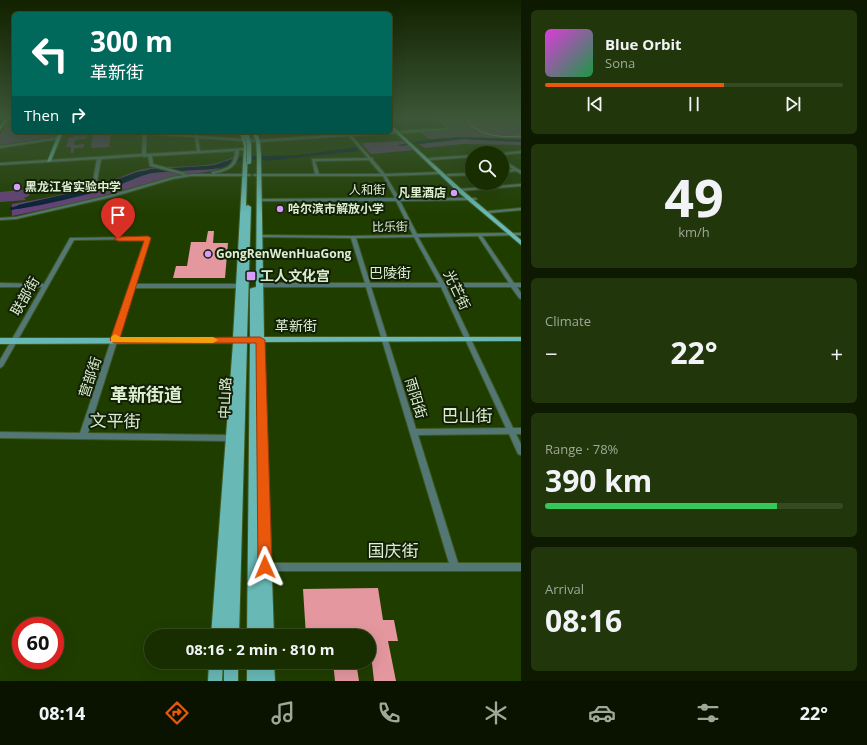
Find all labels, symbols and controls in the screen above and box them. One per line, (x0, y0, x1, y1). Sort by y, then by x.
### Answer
text: 300 m (90, 22, 173, 60)
icon: left (24, 28, 76, 80)
text: Blue Orbit (605, 34, 682, 54)
text: Sona (605, 54, 635, 72)
text: 革新街 (90, 60, 144, 84)
icon: previous (584, 93, 606, 115)
icon: pause (683, 93, 705, 115)
icon: next (782, 93, 804, 115)
icon: right (67, 104, 89, 126)
text: Then (24, 105, 59, 125)
map controls (465, 146, 509, 190)
button: search (465, 146, 509, 190)
text: 49 (664, 161, 724, 232)
place label: 黑龙江省实验中学 (25, 178, 121, 195)
street label: 人和街 (349, 181, 385, 198)
marker: 黑龙江省实验中学 (12, 182, 22, 192)
place label: 凡里酒店 (398, 184, 446, 201)
marker: 凡里酒店 (449, 188, 459, 198)
pin (101, 198, 135, 239)
place label: 哈尔滨市解放小学 (288, 200, 384, 217)
icon: arrive (107, 204, 129, 226)
marker: 哈尔滨市解放小学 (275, 204, 285, 214)
street label: 比乐街 (372, 218, 408, 235)
text: km/h (678, 223, 710, 241)
place label: GongRenWenHuaGong (216, 245, 352, 262)
marker: GongRenWenHuaGong (203, 249, 213, 259)
street label: 巴陵街 (369, 263, 411, 282)
place label: 工人文化宫 (260, 266, 330, 285)
street label: 光芒街 (440, 267, 475, 313)
marker: 工人文化宫 (245, 270, 257, 282)
street label: 联部街 (6, 273, 43, 319)
text: Climate (545, 312, 591, 330)
street label: 革新街 (275, 316, 317, 335)
text: 22° (670, 332, 718, 373)
text: − (545, 338, 558, 368)
text: + (830, 338, 843, 368)
street label: 营部街 (74, 354, 105, 400)
street label: 雨阳街 (401, 375, 432, 421)
street label: 中山路 (214, 377, 235, 419)
district label: 革新街道 (110, 382, 182, 406)
street label: 巴山街 (442, 404, 493, 427)
street label: 文平街 (89, 409, 141, 432)
text: Range · 78% (545, 440, 618, 458)
text: 390 km (545, 460, 652, 501)
street label: 国庆街 (368, 539, 419, 562)
position arrow (244, 546, 286, 588)
text: Arrival (545, 580, 584, 598)
text: 08:16 (545, 600, 622, 641)
speed limit sign: 60 (12, 617, 64, 669)
text: 08:16 · 2 min · 810 m (186, 639, 334, 659)
icon: directions (163, 699, 191, 727)
icon: music (269, 699, 297, 727)
icon: phone (375, 699, 403, 727)
icon: climate (482, 699, 510, 727)
icon: car (588, 699, 616, 727)
icon: filters (694, 699, 722, 727)
text: 08:14 (39, 701, 85, 725)
text: 22° (800, 701, 828, 725)

